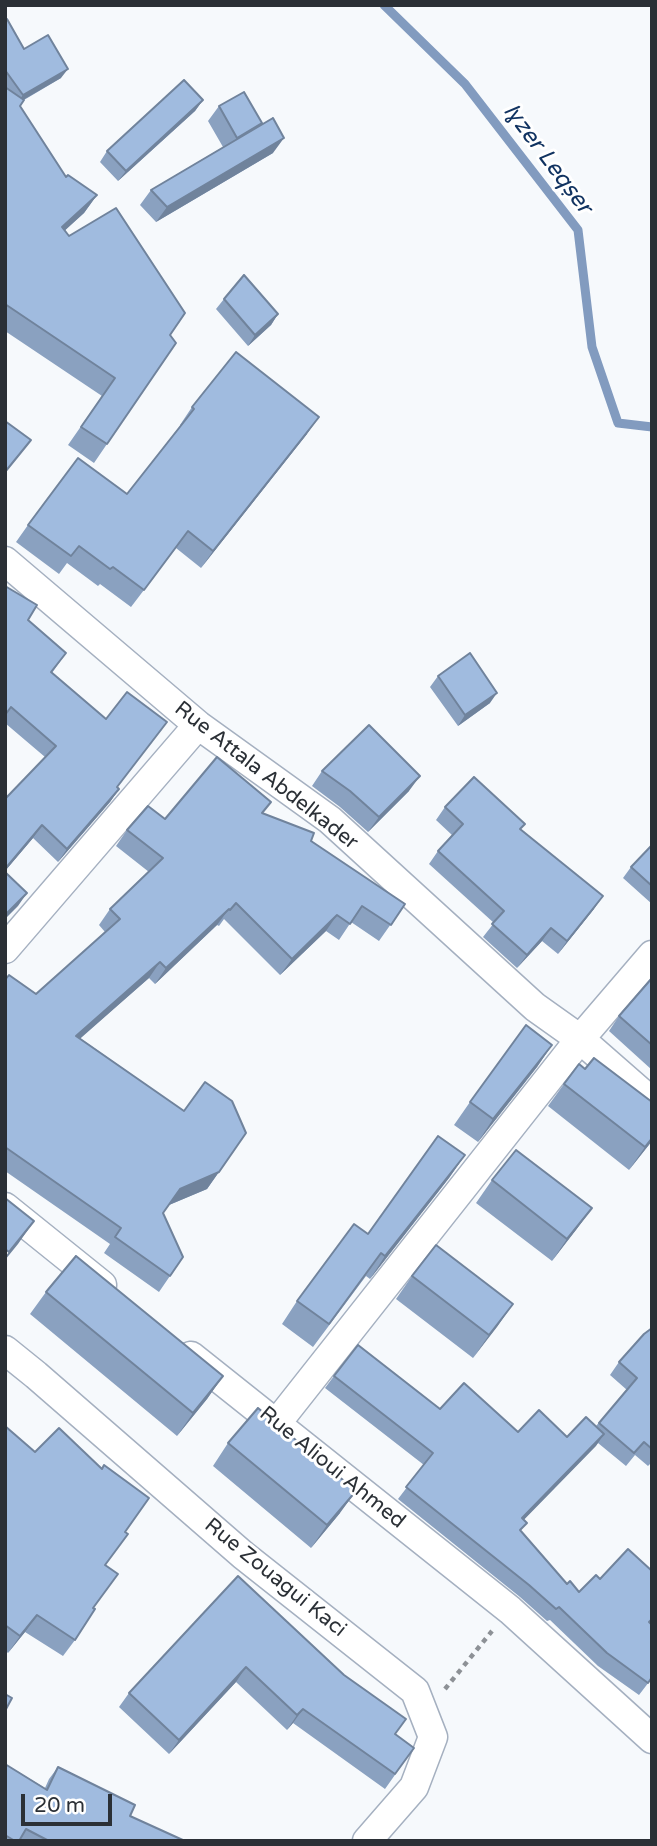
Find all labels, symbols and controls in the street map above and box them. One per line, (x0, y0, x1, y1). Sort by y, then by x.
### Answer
water label: Iɣzer Leqṣer (497, 98, 597, 220)
street label: Rue Attala Abdelkader (169, 697, 363, 855)
street label: Rue Alioui Ahmed (254, 1402, 410, 1534)
street label: Rue Zouagui Kaci (199, 1513, 351, 1643)
scale bar (24, 1780, 116, 1824)
text: 20 m (34, 1793, 85, 1818)

